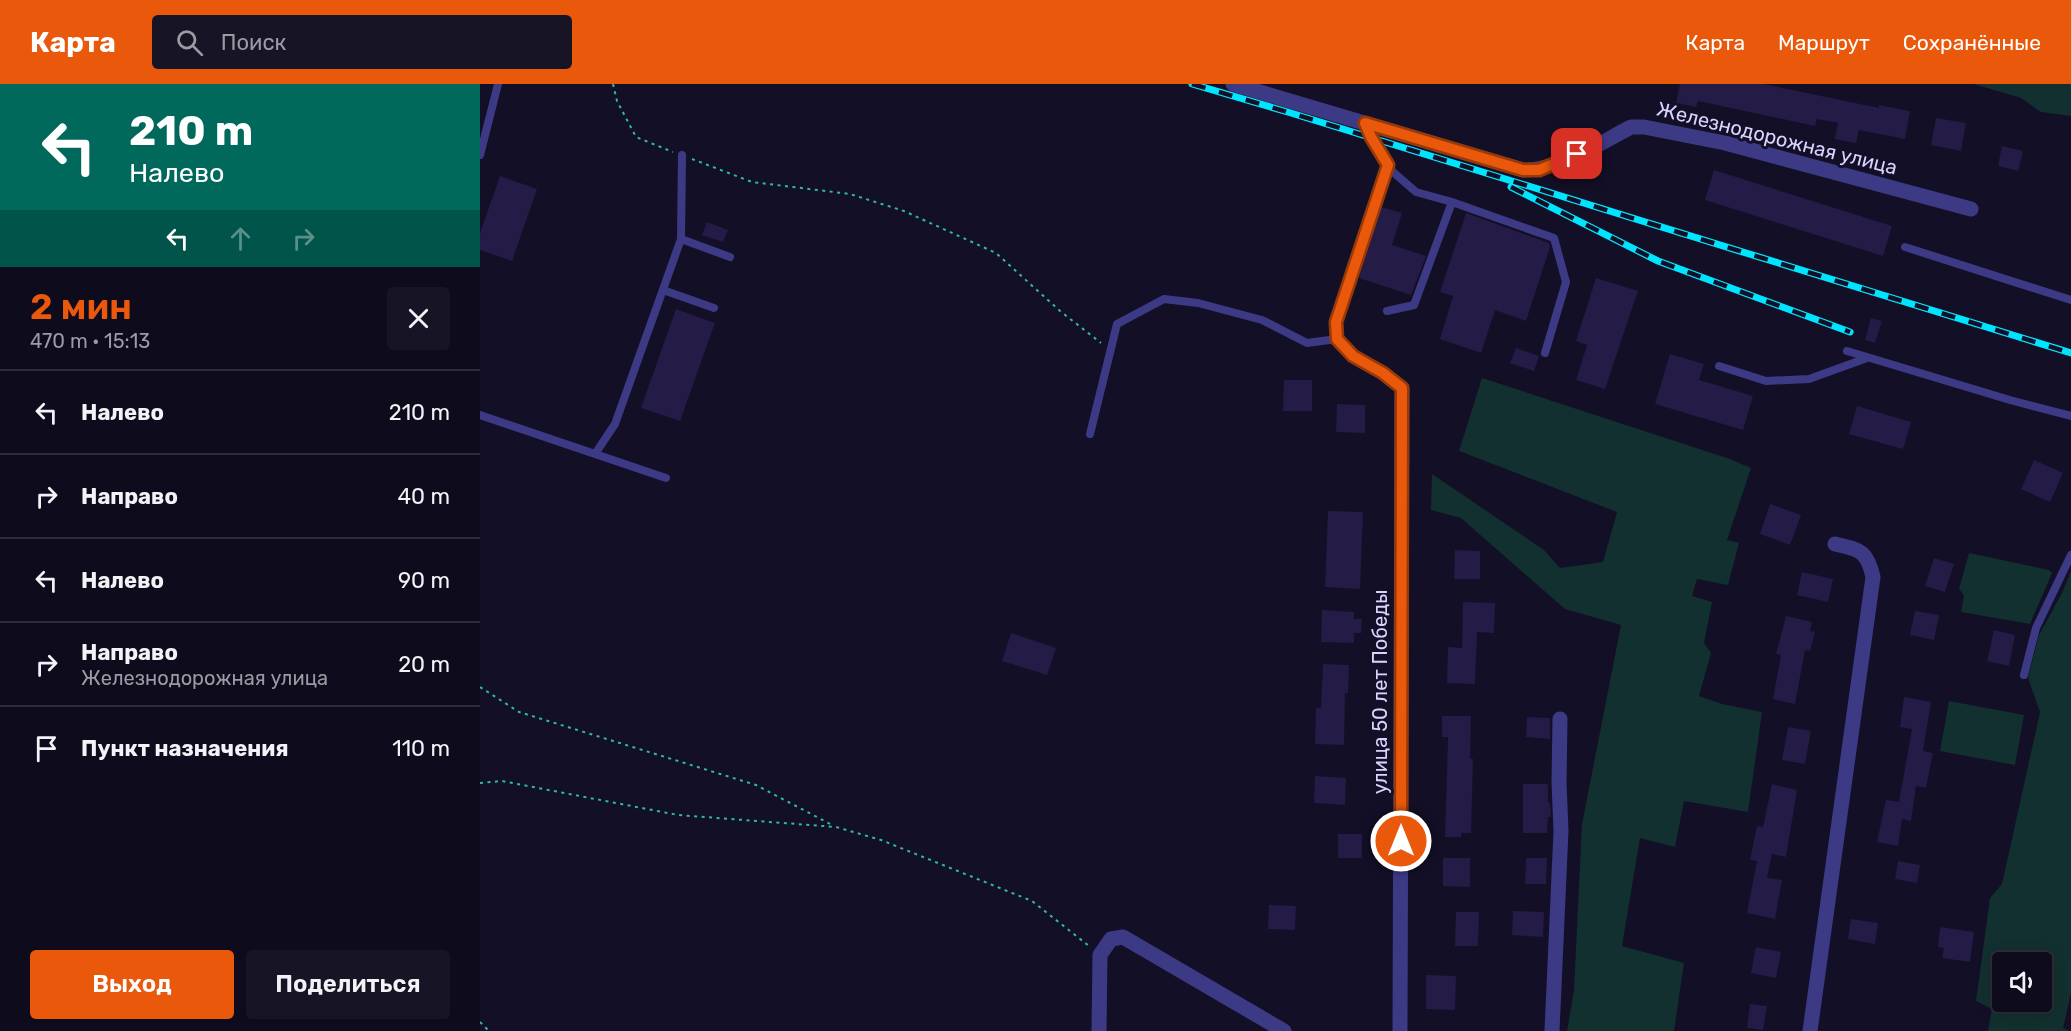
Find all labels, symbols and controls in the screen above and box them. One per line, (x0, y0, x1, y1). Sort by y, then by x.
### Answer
search box (152, 15, 572, 69)
text: Карта (30, 26, 116, 59)
icon: search (173, 26, 206, 59)
text: Поиск (221, 29, 286, 56)
text: Карта (1685, 30, 1745, 55)
text: Маршрут (1778, 30, 1870, 55)
text: Сохранённые (1903, 30, 2041, 55)
street label: Железнодорожная улица (1654, 96, 1900, 180)
text: 210 m (129, 106, 253, 156)
icon: left (30, 108, 108, 186)
pin (1551, 128, 1602, 179)
icon: arrive (1560, 137, 1593, 170)
text: Налево (129, 157, 225, 189)
icon: left (161, 222, 194, 255)
icon: ahead (224, 222, 257, 255)
icon: right (287, 222, 320, 255)
text: 2 мин (30, 285, 132, 328)
button: close (387, 287, 450, 350)
text: 470 m · 15:13 (30, 329, 150, 353)
icon: left (30, 396, 63, 429)
text: Налево (81, 399, 164, 426)
text: 210 m (389, 399, 450, 426)
icon: right (30, 480, 63, 513)
text: Направо (81, 483, 178, 510)
text: 40 m (397, 483, 450, 510)
icon: left (30, 564, 63, 597)
text: Налево (81, 567, 164, 594)
text: 90 m (398, 567, 450, 594)
street label: улица 50 лет Победы (1368, 590, 1392, 794)
text: Направо (81, 639, 178, 666)
icon: right (30, 648, 63, 681)
text: 20 m (398, 651, 450, 678)
text: Железнодорожная улица (81, 666, 328, 690)
icon: arrive (30, 732, 63, 765)
text: Пункт назначения (81, 735, 289, 762)
text: 110 m (392, 735, 450, 762)
position arrow (1369, 809, 1433, 873)
button: Выход (30, 950, 234, 1019)
button: Поделиться (246, 950, 450, 1019)
map controls (1992, 952, 2052, 1012)
button: sound (1992, 952, 2052, 1012)

